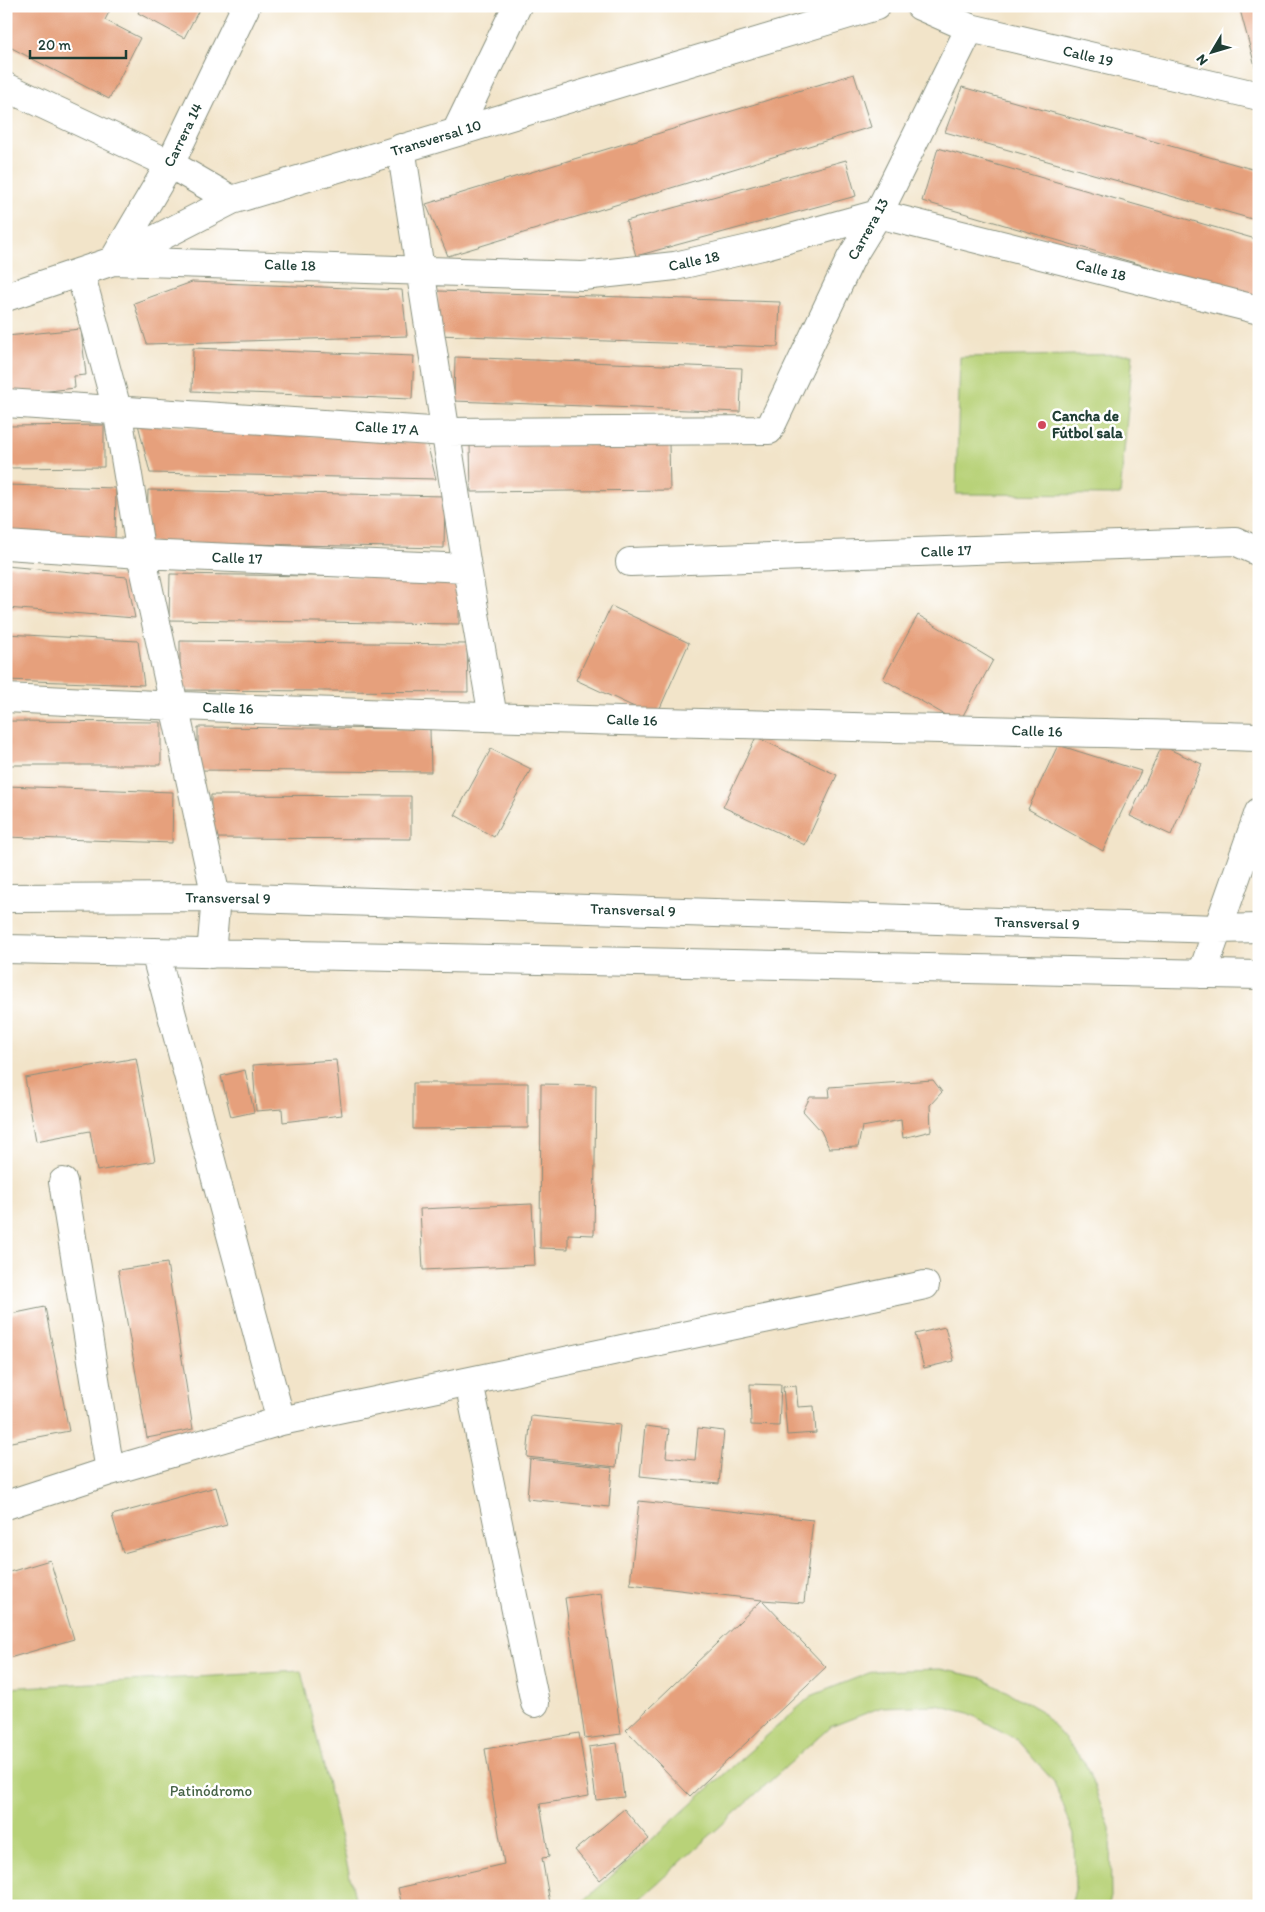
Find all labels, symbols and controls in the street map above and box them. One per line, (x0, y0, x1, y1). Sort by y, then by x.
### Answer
scale bar (30, 28, 126, 60)
north arrow (1188, 28, 1238, 78)
text: 20 m (38, 36, 72, 54)
street label: Calle 19 (1061, 41, 1115, 71)
text: N (1193, 51, 1212, 69)
street label: Carrera 14 (160, 100, 206, 170)
street label: Transversal 10 (388, 116, 484, 160)
street label: Carrera 13 (844, 195, 892, 263)
street label: Calle 18 (667, 247, 721, 275)
street label: Calle 18 (264, 255, 316, 275)
street label: Calle 18 (1074, 255, 1128, 285)
place label: Cancha de Fútbol sala (1052, 407, 1123, 442)
street label: Calle 17 A (355, 417, 420, 439)
marker: Cancha de Fútbol sala (1036, 419, 1048, 431)
street label: Calle 17 (920, 541, 972, 561)
street label: Calle 17 (211, 548, 263, 568)
street label: Calle 16 (202, 698, 254, 718)
street label: Calle 16 (606, 710, 658, 730)
street label: Calle 16 (1011, 721, 1063, 741)
street label: Transversal 9 (185, 888, 271, 908)
street label: Transversal 9 (590, 900, 676, 920)
street label: Transversal 9 (994, 913, 1080, 933)
park label: Patinódromo (170, 1782, 252, 1800)

